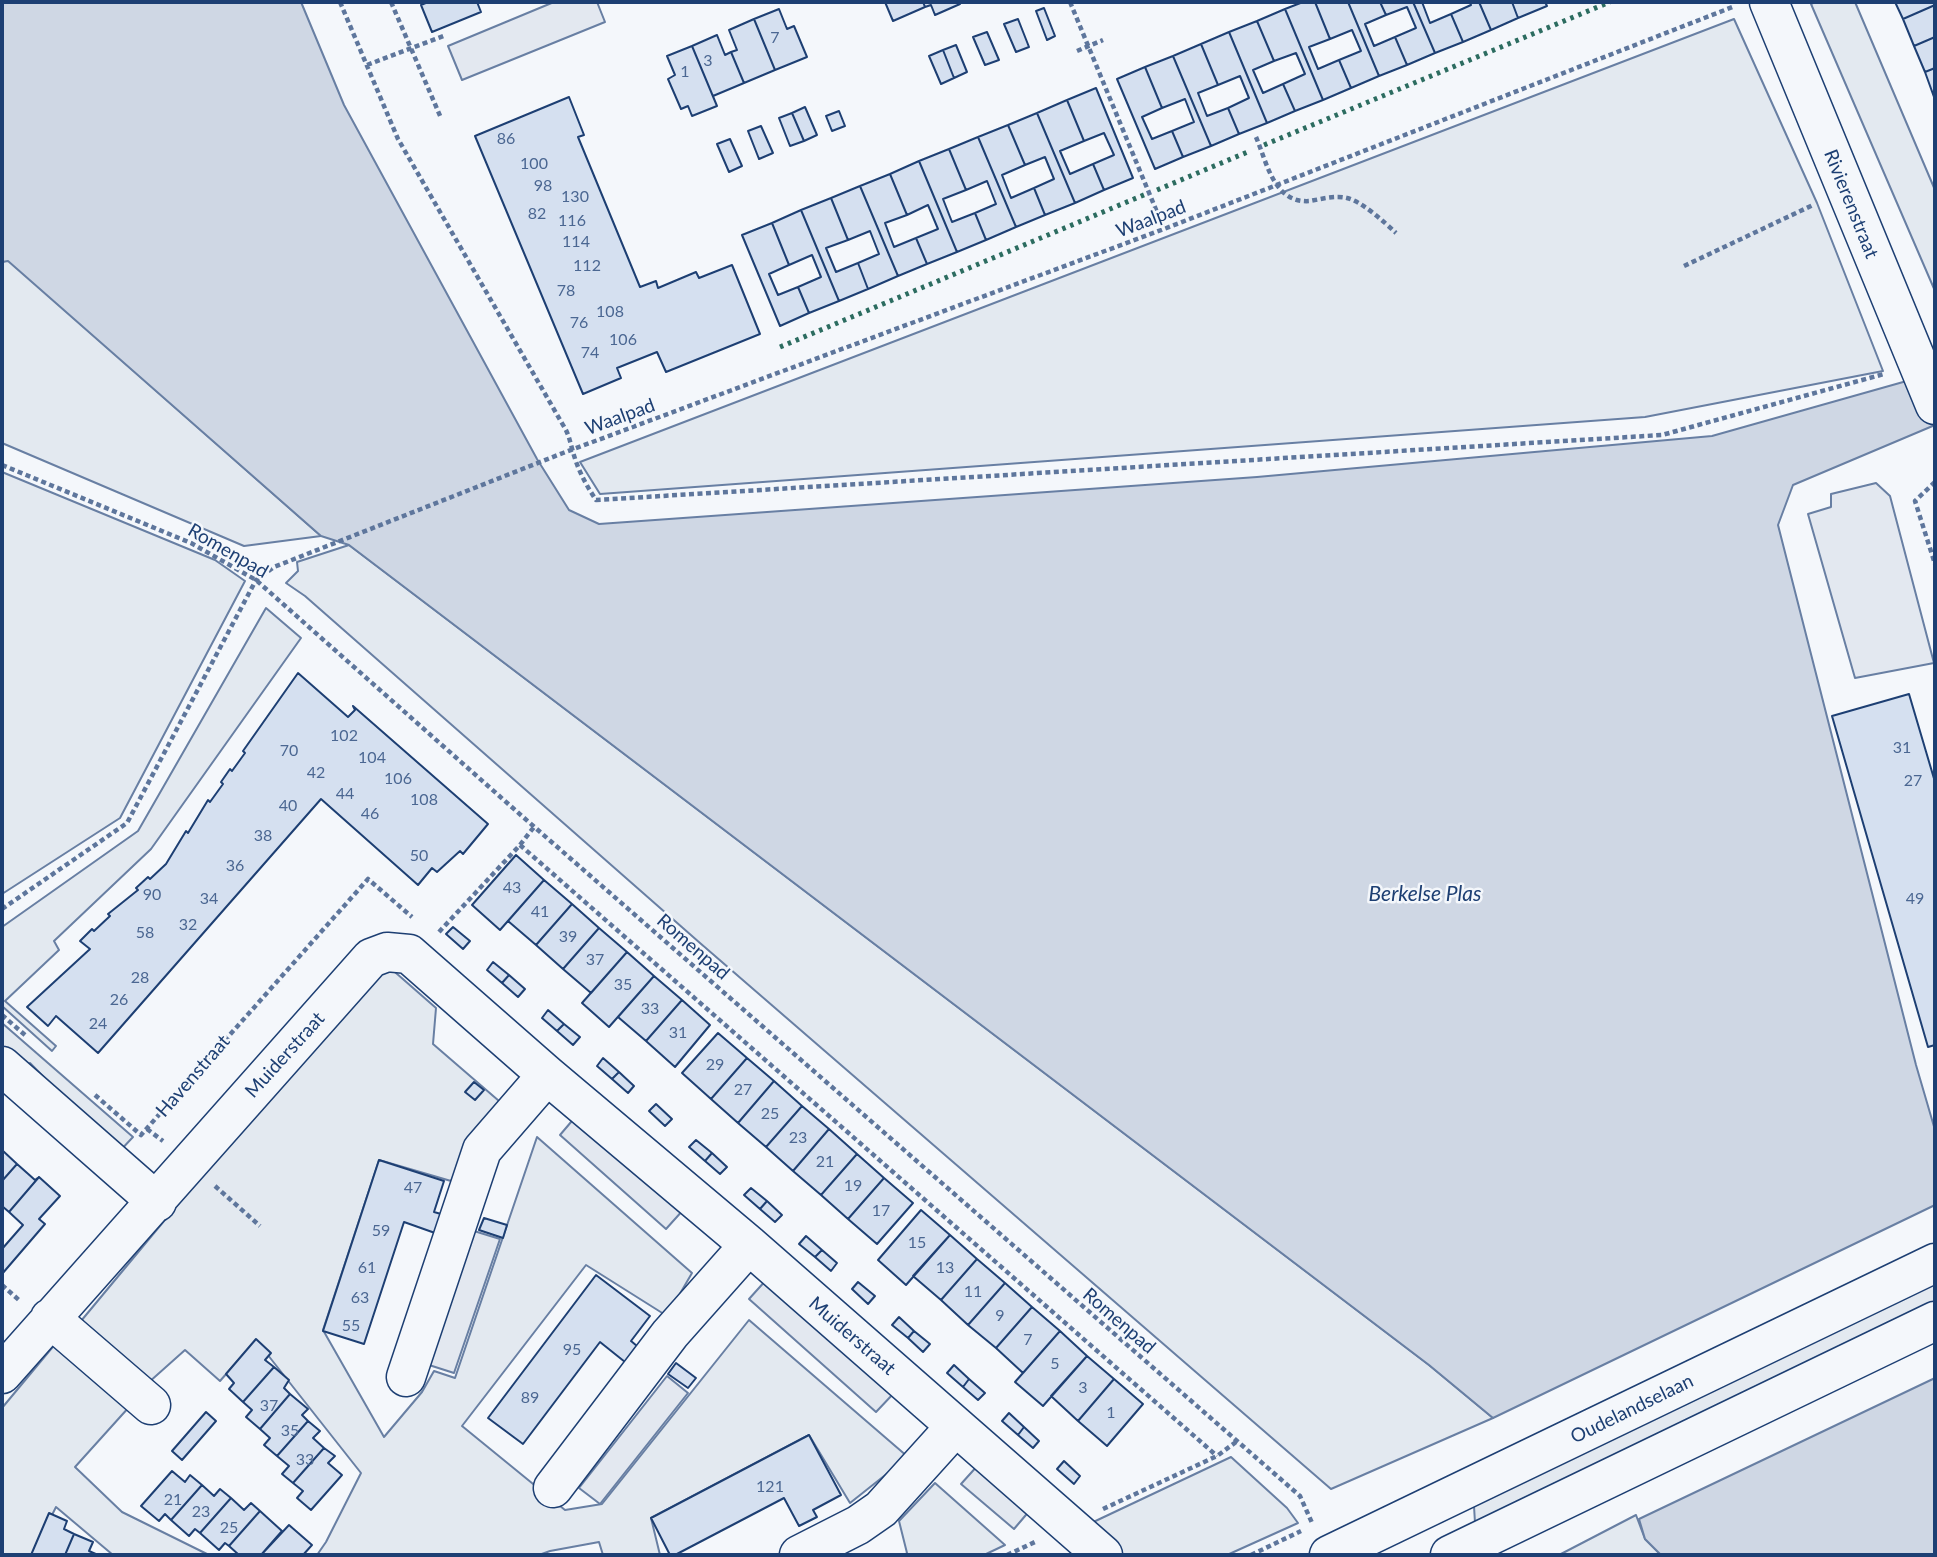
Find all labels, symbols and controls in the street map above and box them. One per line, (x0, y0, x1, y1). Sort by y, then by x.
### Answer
house number: 7 (770, 28, 780, 48)
house number: 3 (703, 51, 713, 71)
house number: 1 (680, 62, 690, 82)
house number: 86 (497, 129, 515, 149)
street label: Rivierenstraat (1819, 146, 1883, 262)
house number: 100 (520, 154, 548, 174)
house number: 98 (534, 176, 552, 196)
house number: 130 (561, 187, 589, 207)
street label: Waalpad (1113, 195, 1189, 243)
house number: 82 (528, 204, 546, 224)
house number: 116 (558, 211, 586, 231)
house number: 114 (562, 232, 590, 252)
house number: 112 (573, 256, 601, 276)
house number: 78 (557, 281, 575, 301)
house number: 108 (596, 302, 624, 322)
house number: 76 (570, 313, 588, 333)
house number: 106 (609, 330, 637, 350)
house number: 74 (581, 343, 599, 363)
street label: Waalpad (582, 394, 658, 440)
street label: Romenpad (184, 519, 272, 583)
house number: 102 (330, 726, 358, 746)
house number: 31 (1893, 738, 1911, 758)
house number: 70 (280, 741, 298, 761)
house number: 104 (358, 748, 386, 768)
house number: 42 (307, 763, 325, 783)
house number: 106 (384, 769, 412, 789)
house number: 27 (1904, 771, 1922, 791)
house number: 44 (336, 784, 354, 804)
house number: 108 (410, 790, 438, 810)
house number: 40 (279, 796, 297, 816)
house number: 46 (361, 804, 379, 824)
house number: 38 (254, 826, 272, 846)
house number: 50 (410, 846, 428, 866)
house number: 36 (226, 856, 244, 876)
house number: 43 (503, 878, 521, 898)
water label: Berkelse Plas (1369, 881, 1481, 907)
house number: 90 (143, 885, 161, 905)
house number: 34 (200, 889, 218, 909)
house number: 49 (1906, 889, 1924, 909)
house number: 41 (531, 902, 549, 922)
street label: Romenpad (652, 909, 734, 985)
house number: 32 (179, 915, 197, 935)
house number: 58 (136, 923, 154, 943)
house number: 39 (559, 927, 577, 947)
house number: 37 (586, 950, 604, 970)
house number: 28 (131, 968, 149, 988)
house number: 35 (614, 975, 632, 995)
house number: 26 (110, 990, 128, 1010)
house number: 33 (641, 999, 659, 1019)
street label: Muiderstraat (241, 1007, 329, 1103)
house number: 24 (89, 1014, 107, 1034)
house number: 31 (669, 1023, 687, 1043)
street label: Havenstraat (151, 1030, 235, 1122)
house number: 29 (706, 1055, 724, 1075)
house number: 27 (734, 1080, 752, 1100)
house number: 25 (761, 1104, 779, 1124)
house number: 23 (789, 1128, 807, 1148)
house number: 21 (816, 1152, 834, 1172)
house number: 19 (844, 1176, 862, 1196)
house number: 47 (404, 1178, 422, 1198)
house number: 17 (872, 1201, 890, 1221)
house number: 59 (372, 1221, 390, 1241)
house number: 15 (908, 1233, 926, 1253)
house number: 61 (358, 1258, 376, 1278)
house number: 13 (936, 1258, 954, 1278)
house number: 11 (964, 1282, 982, 1302)
street label: Romenpad (1078, 1283, 1160, 1359)
house number: 63 (351, 1288, 369, 1308)
street label: Muiderstraat (804, 1292, 900, 1380)
house number: 9 (995, 1306, 1005, 1326)
house number: 55 (342, 1316, 360, 1336)
house number: 7 (1023, 1330, 1033, 1350)
house number: 95 (563, 1340, 581, 1360)
house number: 5 (1050, 1354, 1060, 1374)
street label: Oudelandselaan (1567, 1369, 1697, 1449)
house number: 3 (1078, 1378, 1088, 1398)
house number: 89 (521, 1388, 539, 1408)
house number: 37 (260, 1396, 278, 1416)
house number: 1 (1106, 1403, 1116, 1423)
house number: 35 (281, 1421, 299, 1441)
house number: 33 (296, 1450, 314, 1470)
house number: 121 (756, 1477, 784, 1497)
house number: 21 (164, 1490, 182, 1510)
house number: 23 (192, 1502, 210, 1522)
house number: 25 (220, 1518, 238, 1538)

